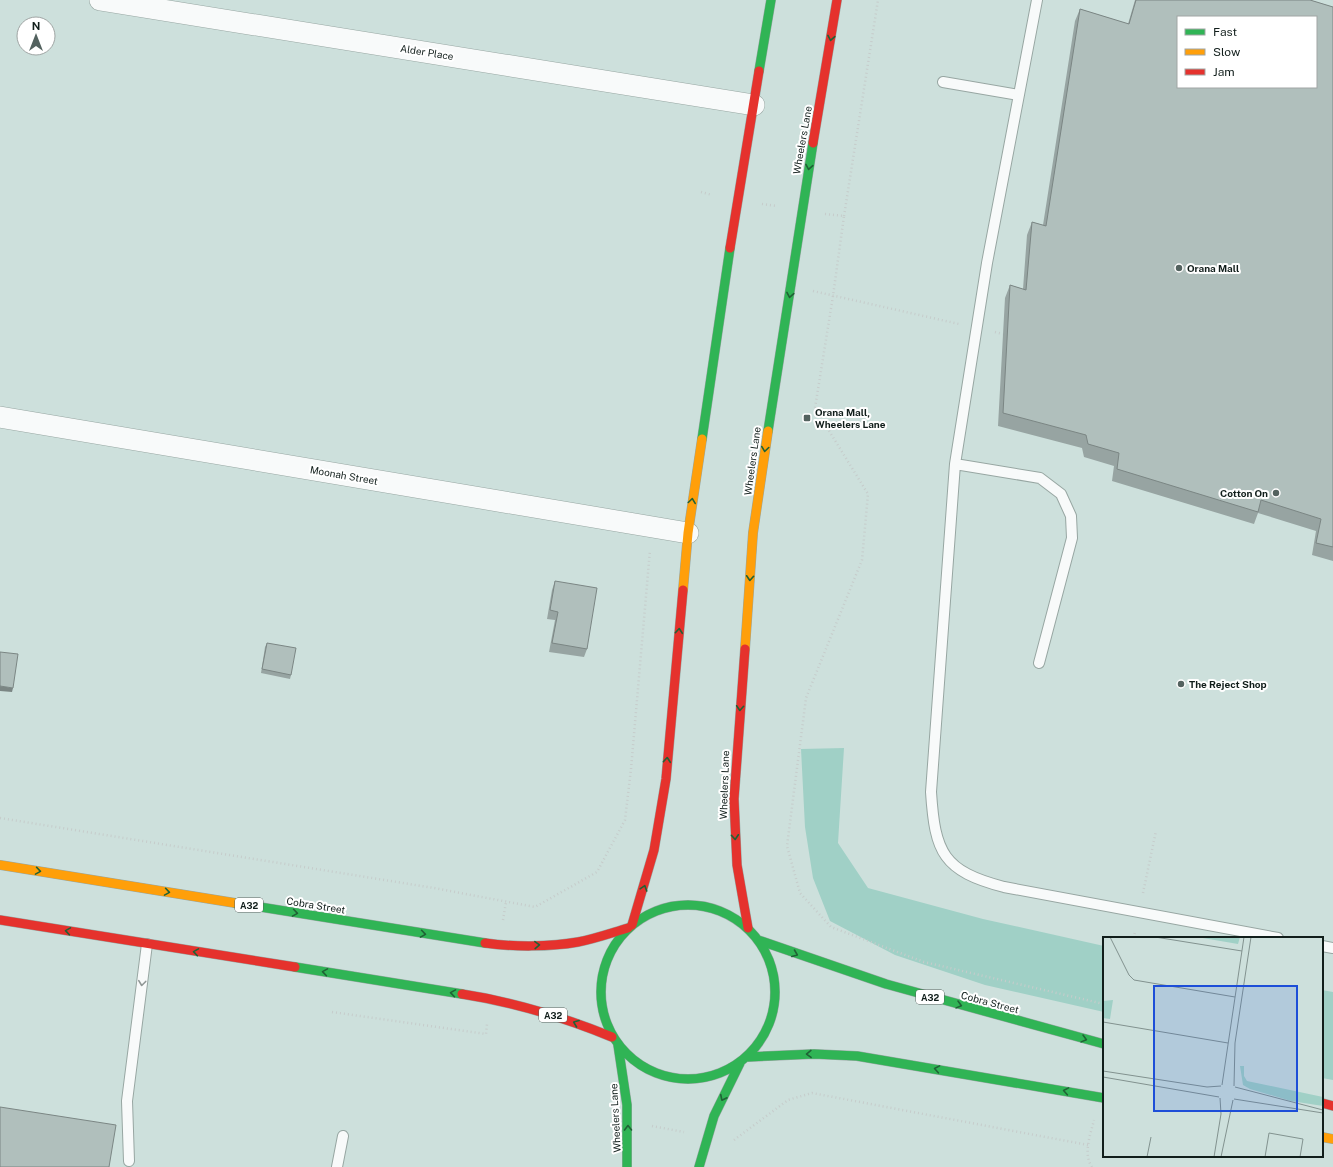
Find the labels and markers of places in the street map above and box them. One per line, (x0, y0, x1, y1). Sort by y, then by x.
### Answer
place label: Orana Mall (1187, 262, 1239, 274)
marker: Orana Mall (1174, 263, 1184, 273)
place label: Orana Mall, Wheelers Lane (815, 406, 886, 430)
marker: Orana Mall, Wheelers Lane (802, 413, 812, 423)
place label: Cotton On (1220, 487, 1268, 499)
marker: Cotton On (1271, 488, 1281, 498)
place label: The Reject Shop (1189, 678, 1267, 690)
marker: The Reject Shop (1176, 679, 1186, 689)

